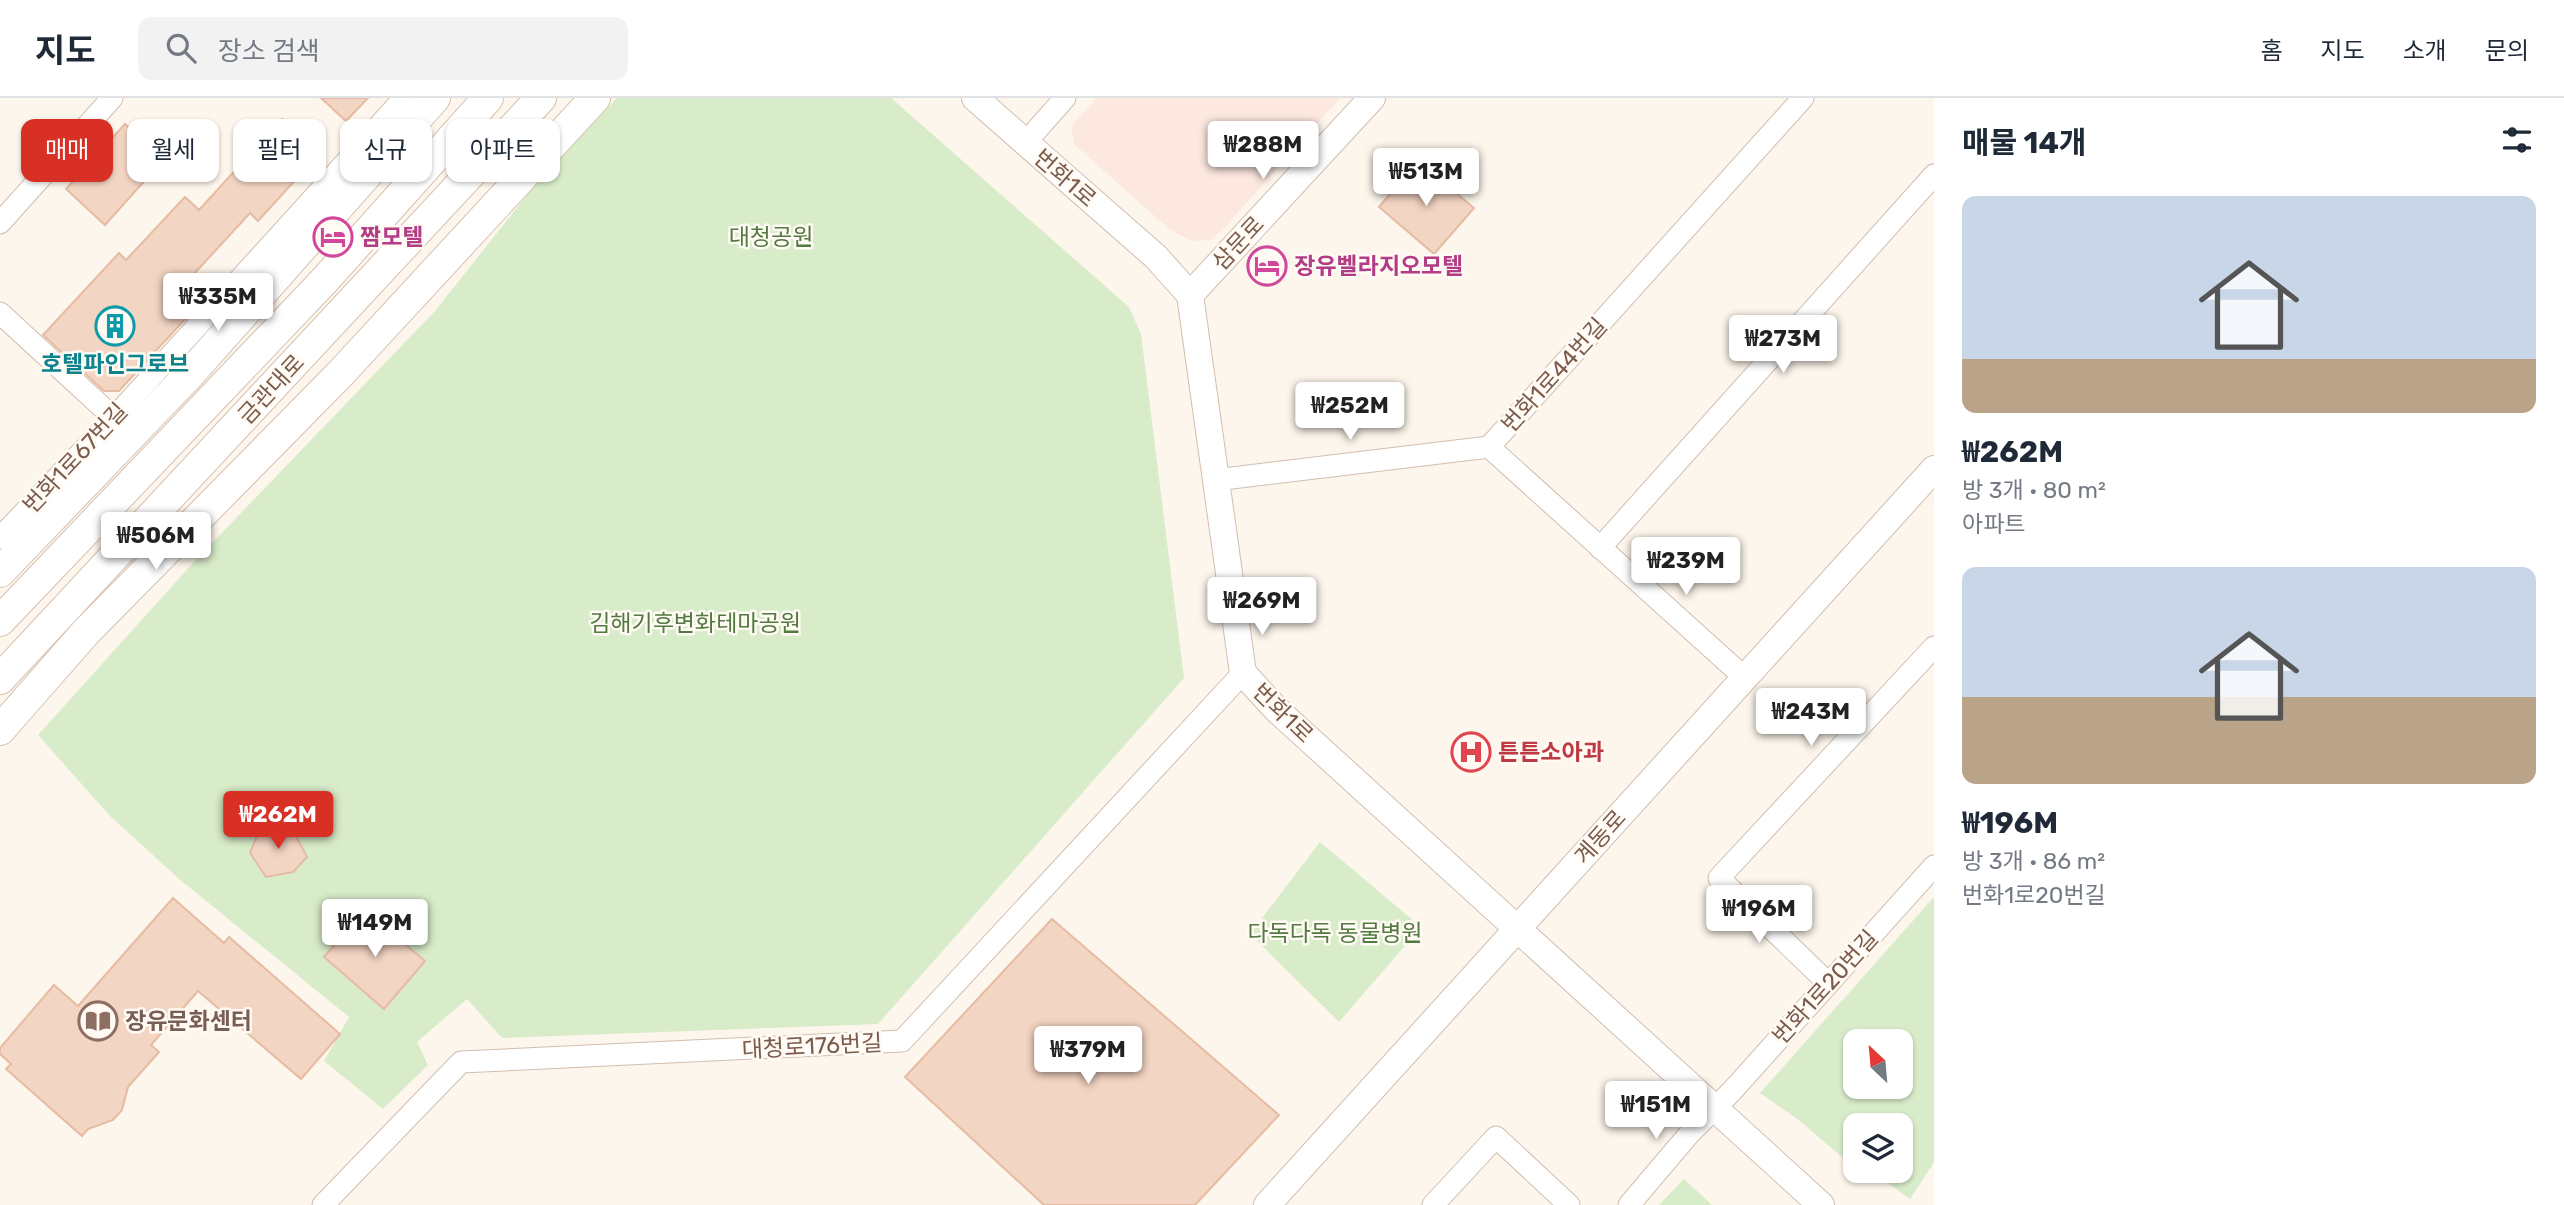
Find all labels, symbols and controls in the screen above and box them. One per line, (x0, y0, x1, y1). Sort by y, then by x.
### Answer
search box (138, 17, 628, 80)
icon: search (162, 29, 200, 67)
text: 지도 (35, 31, 96, 70)
text: 장소 검색 (218, 36, 320, 67)
text: 홈 (2260, 37, 2282, 65)
text: 지도 (2320, 37, 2365, 65)
text: 소개 (2403, 37, 2447, 65)
text: 문의 (2485, 37, 2529, 65)
chip: 매매 (21, 119, 113, 182)
chip: 월세 (127, 119, 219, 182)
chip: 필터 (233, 119, 326, 182)
chip: 신규 (340, 119, 432, 182)
chip: 아파트 (446, 119, 560, 182)
icon: filters (2498, 121, 2536, 159)
pin: ₩288M (1214, 122, 1312, 181)
text: 매물 14개 (1962, 125, 2087, 161)
text: ₩288M (1224, 130, 1302, 158)
street label: 번화1로 (1028, 143, 1102, 213)
pin: ₩513M (1377, 148, 1475, 208)
text: ₩513M (1389, 157, 1463, 185)
street label: 삼문로 (1206, 210, 1270, 276)
hotel icon: 짬모텔 (312, 216, 354, 258)
place label: 짬모텔 (360, 223, 423, 251)
park label: 대청공원 (729, 223, 813, 251)
icon: home (2186, 242, 2312, 368)
hotel icon: 장유벨라지오모텔 (1246, 245, 1288, 287)
place label: 장유벨라지오모텔 (1294, 252, 1463, 280)
pin: ₩335M (169, 274, 267, 333)
text: ₩335M (179, 282, 257, 310)
building icon: 호텔파인그로브 (94, 305, 136, 347)
street label: 번화1로44번길 (1495, 312, 1613, 438)
pin: ₩273M (1734, 316, 1832, 375)
text: ₩273M (1745, 324, 1821, 352)
street label: 금관대로 (232, 349, 310, 429)
place label: 호텔파인그로브 (41, 350, 189, 378)
pin: ₩252M (1301, 382, 1399, 442)
text: ₩252M (1311, 391, 1389, 419)
street label: 번화1로67번길 (17, 397, 133, 519)
text: ₩262M (1962, 434, 2063, 470)
text: 방 3개 · 80 m² (1962, 476, 2106, 504)
text: 아파트 (1962, 510, 2025, 538)
pin: ₩506M (107, 512, 205, 572)
text: ₩506M (117, 521, 195, 549)
pin: ₩239M (1637, 538, 1735, 597)
text: ₩239M (1647, 546, 1725, 574)
pin: ₩269M (1213, 578, 1311, 637)
text: ₩269M (1223, 586, 1301, 614)
park label: 김해기후변화테마공원 (589, 609, 801, 637)
icon: home (2186, 613, 2312, 739)
street label: 번화1로 (1247, 677, 1319, 749)
pin: ₩243M (1762, 688, 1860, 748)
text: ₩243M (1772, 697, 1850, 725)
hospital icon: 튼튼소아과 (1450, 731, 1492, 773)
place label: 튼튼소아과 (1498, 738, 1604, 766)
pin: ₩262M (229, 792, 327, 851)
text: ₩262M (239, 800, 317, 828)
street label: 계동로 (1568, 804, 1632, 870)
text: ₩196M (1962, 805, 2058, 841)
text: 방 3개 · 86 m² (1962, 847, 2105, 875)
text: 번화1로20번길 (1962, 881, 2106, 909)
pin: ₩196M (1710, 886, 1808, 945)
text: ₩196M (1722, 894, 1796, 922)
pin: ₩149M (326, 900, 424, 959)
text: ₩149M (338, 908, 412, 936)
park label: 다독다독 동물병원 (1248, 919, 1422, 947)
street label: 번화1로20번길 (1766, 924, 1884, 1050)
library icon: 장유문화센터 (77, 1000, 119, 1042)
place label: 장유문화센터 (125, 1007, 252, 1035)
pin: ₩379M (1039, 1026, 1137, 1086)
street label: 대청로176번길 (741, 1028, 883, 1064)
north arrow (1843, 1029, 1913, 1099)
map controls (1843, 1029, 1913, 1183)
text: ₩379M (1050, 1035, 1126, 1063)
pin: ₩151M (1607, 1082, 1705, 1141)
text: ₩151M (1621, 1090, 1691, 1118)
button: layers (1843, 1113, 1913, 1183)

